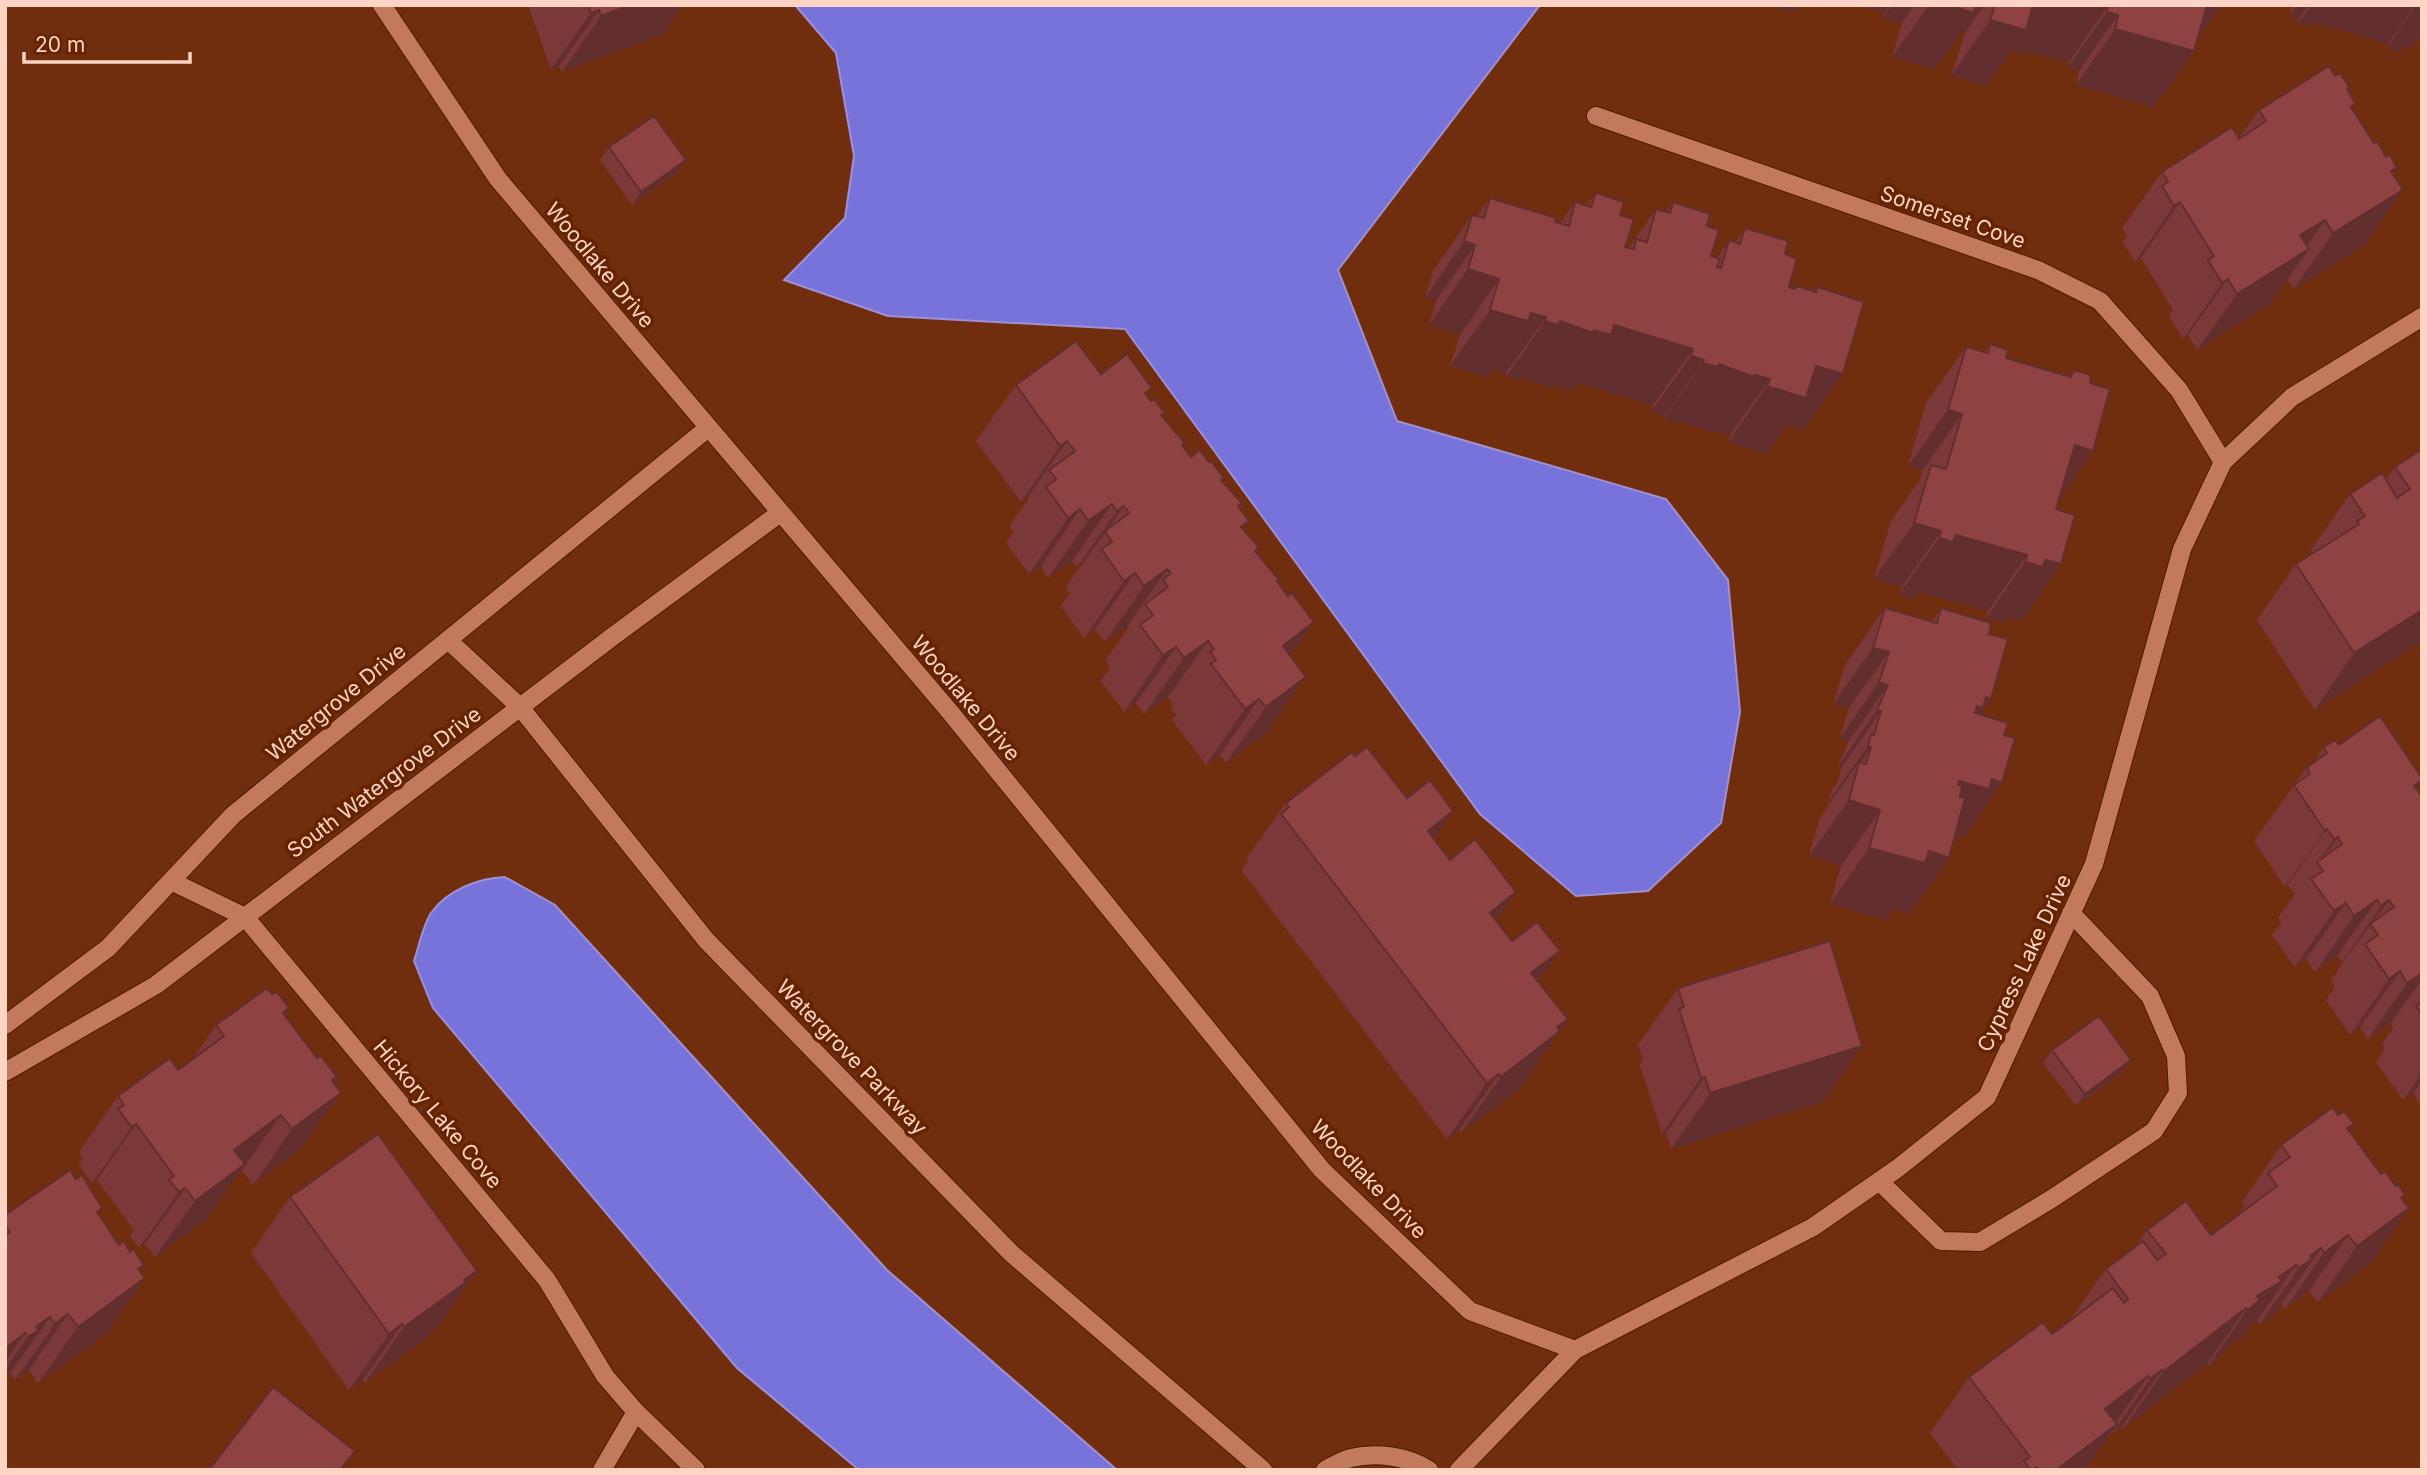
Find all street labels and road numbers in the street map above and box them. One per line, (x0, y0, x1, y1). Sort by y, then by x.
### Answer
street label: Somerset Cove (1877, 180, 2029, 254)
street label: Woodlake Drive (540, 197, 660, 333)
street label: Woodlake Drive (906, 630, 1026, 766)
street label: Watergrove Drive (261, 638, 411, 766)
street label: South Watergrove Drive (282, 701, 486, 863)
street label: Cypress Lake Drive (1972, 870, 2076, 1056)
street label: Watergrove Parkway (772, 974, 932, 1140)
street label: Hickory Lake Cove (369, 1035, 507, 1193)
street label: Woodlake Drive (1306, 1114, 1432, 1244)

